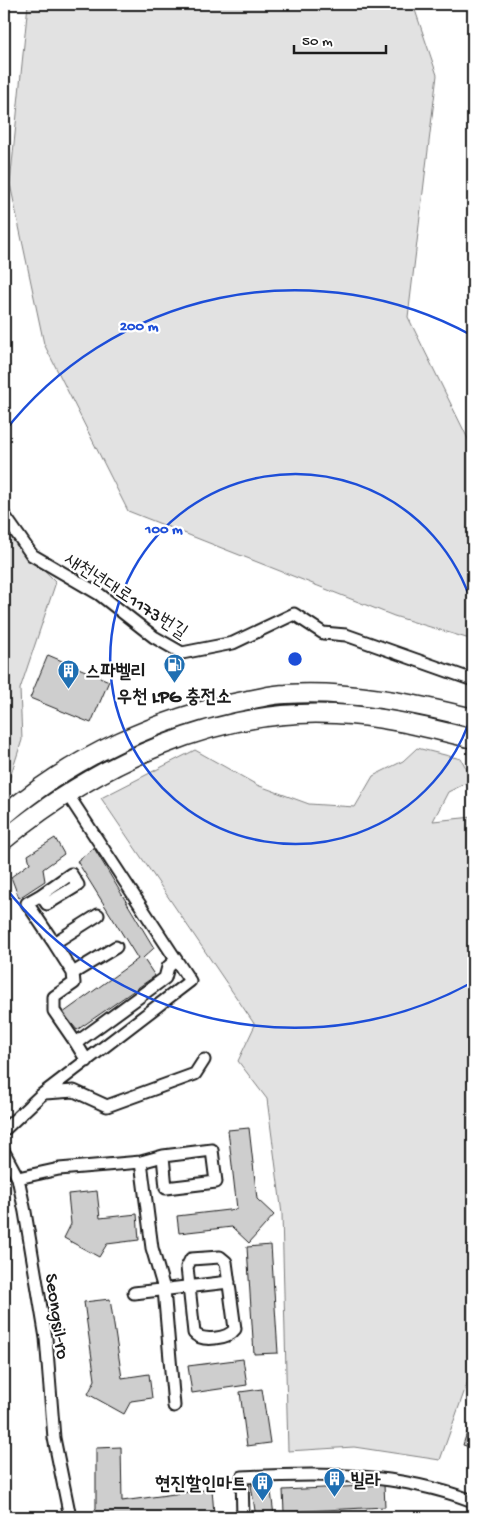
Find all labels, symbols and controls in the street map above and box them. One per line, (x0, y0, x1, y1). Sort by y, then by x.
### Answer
scale bar (294, 22, 387, 54)
text: 50 m (302, 33, 333, 51)
text: 200 m (120, 318, 159, 336)
text: 100 m (144, 521, 183, 539)
street label: 새천년대로1173번길 (59, 549, 191, 645)
centre of rings (286, 650, 304, 668)
fuel station icon: 우천 LPG 충전소 (162, 652, 186, 683)
building icon: 스파벨리 (57, 658, 81, 689)
place label: 스파벨리 (85, 662, 146, 685)
place label: 우천 LPG 충전소 (117, 687, 231, 710)
street label: Seongsil-ro (38, 1272, 73, 1361)
building icon: 빌라 (322, 1467, 346, 1498)
building icon: 현진할인마트 (251, 1470, 275, 1501)
place label: 빌라 (350, 1471, 381, 1494)
place label: 현진할인마트 (155, 1474, 247, 1497)

